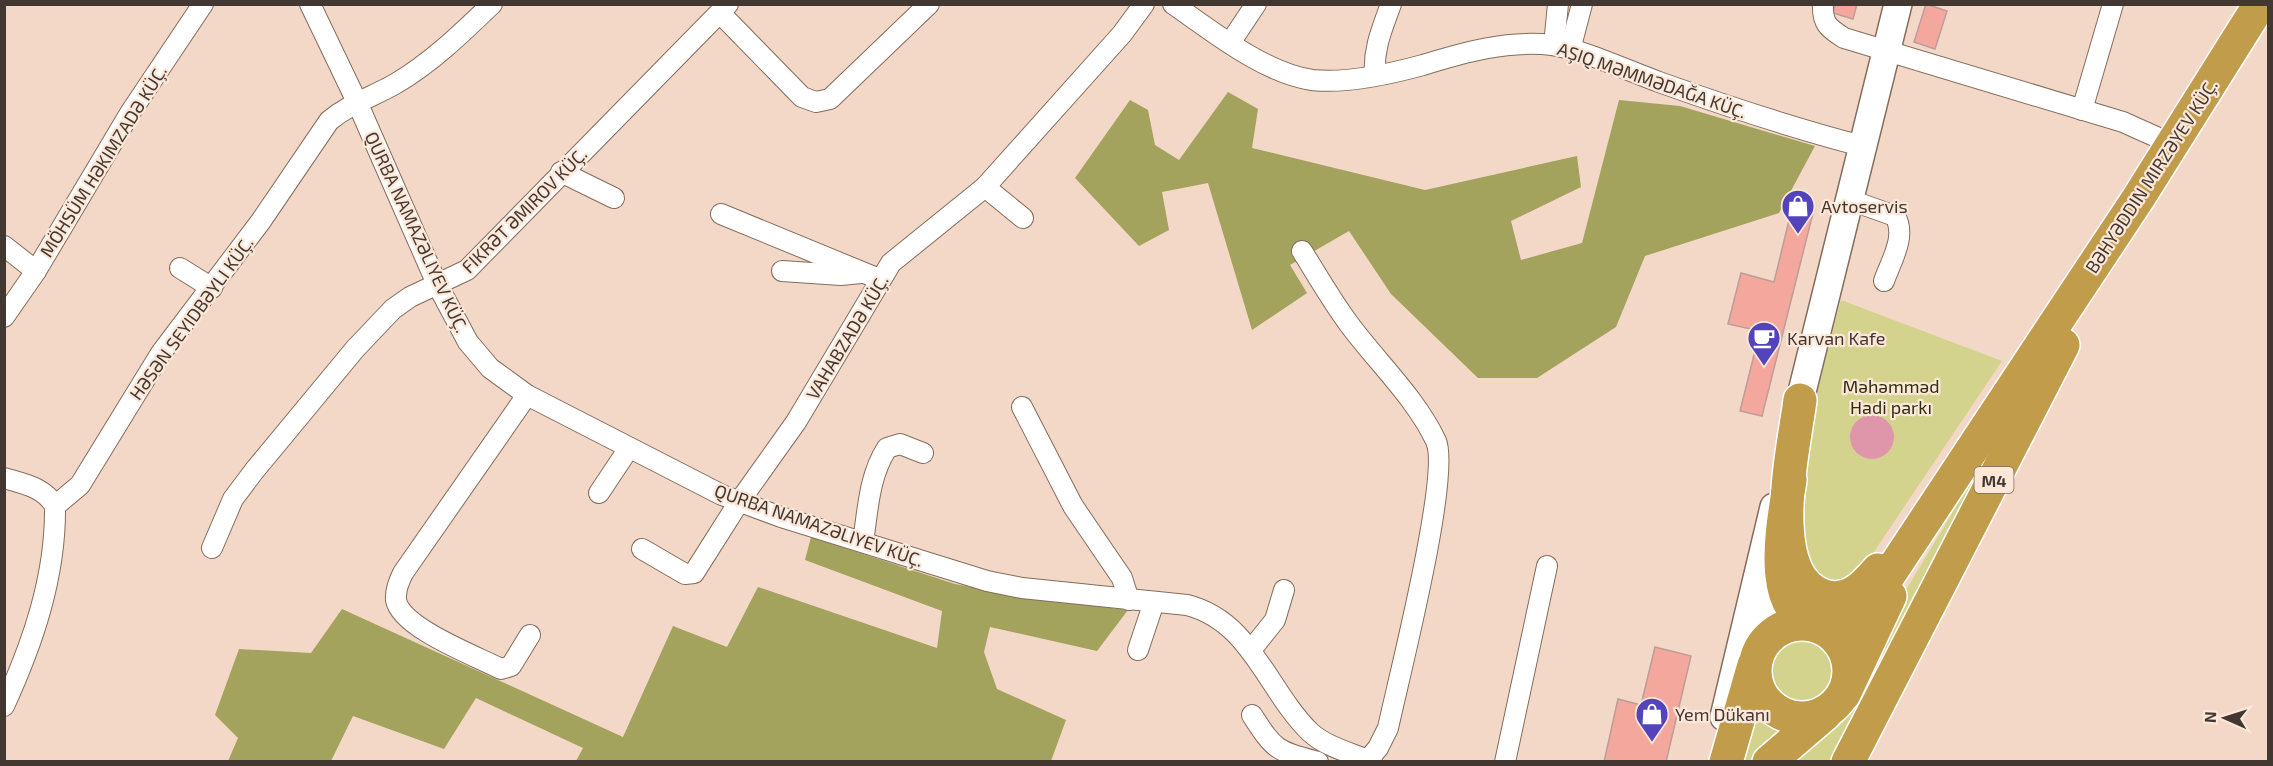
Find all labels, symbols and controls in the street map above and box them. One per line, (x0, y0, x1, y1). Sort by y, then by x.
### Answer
street label: AŞIQ MƏMMƏDAĞA KÜÇ. (1554, 37, 1749, 124)
street label: MÖHSÜM HƏKIMZADƏ KÜÇ. (35, 61, 172, 262)
street label: BƏHYƏDDIN MIRZƏYEV KÜÇ. (2080, 75, 2223, 278)
street label: QURBA NAMAZƏLIYEV KÜÇ. (360, 128, 473, 336)
street label: FIKRƏT ƏMIROV KÜÇ. (457, 143, 592, 278)
shop icon: Avtoservis (1780, 188, 1816, 235)
place label: Avtoservis (1821, 195, 1908, 217)
street label: HƏSƏN SEYIDBƏYLI KÜÇ. (124, 232, 258, 405)
street label: VAHABZADƏ KÜÇ. (801, 271, 894, 404)
cafe icon: Karvan Kafe (1746, 320, 1782, 367)
place label: Karvan Kafe (1787, 327, 1885, 349)
park label: Məhəmməd Hadi parkı (1842, 375, 1940, 418)
road number: M4 (1974, 467, 2014, 493)
street label: QURBA NAMAZƏLIYEV KÜÇ. (711, 479, 926, 572)
north arrow (2195, 688, 2255, 748)
shop icon: Yem Dükanı (1634, 696, 1670, 743)
place label: Yem Dükanı (1675, 703, 1770, 725)
text: N (2200, 711, 2219, 723)

